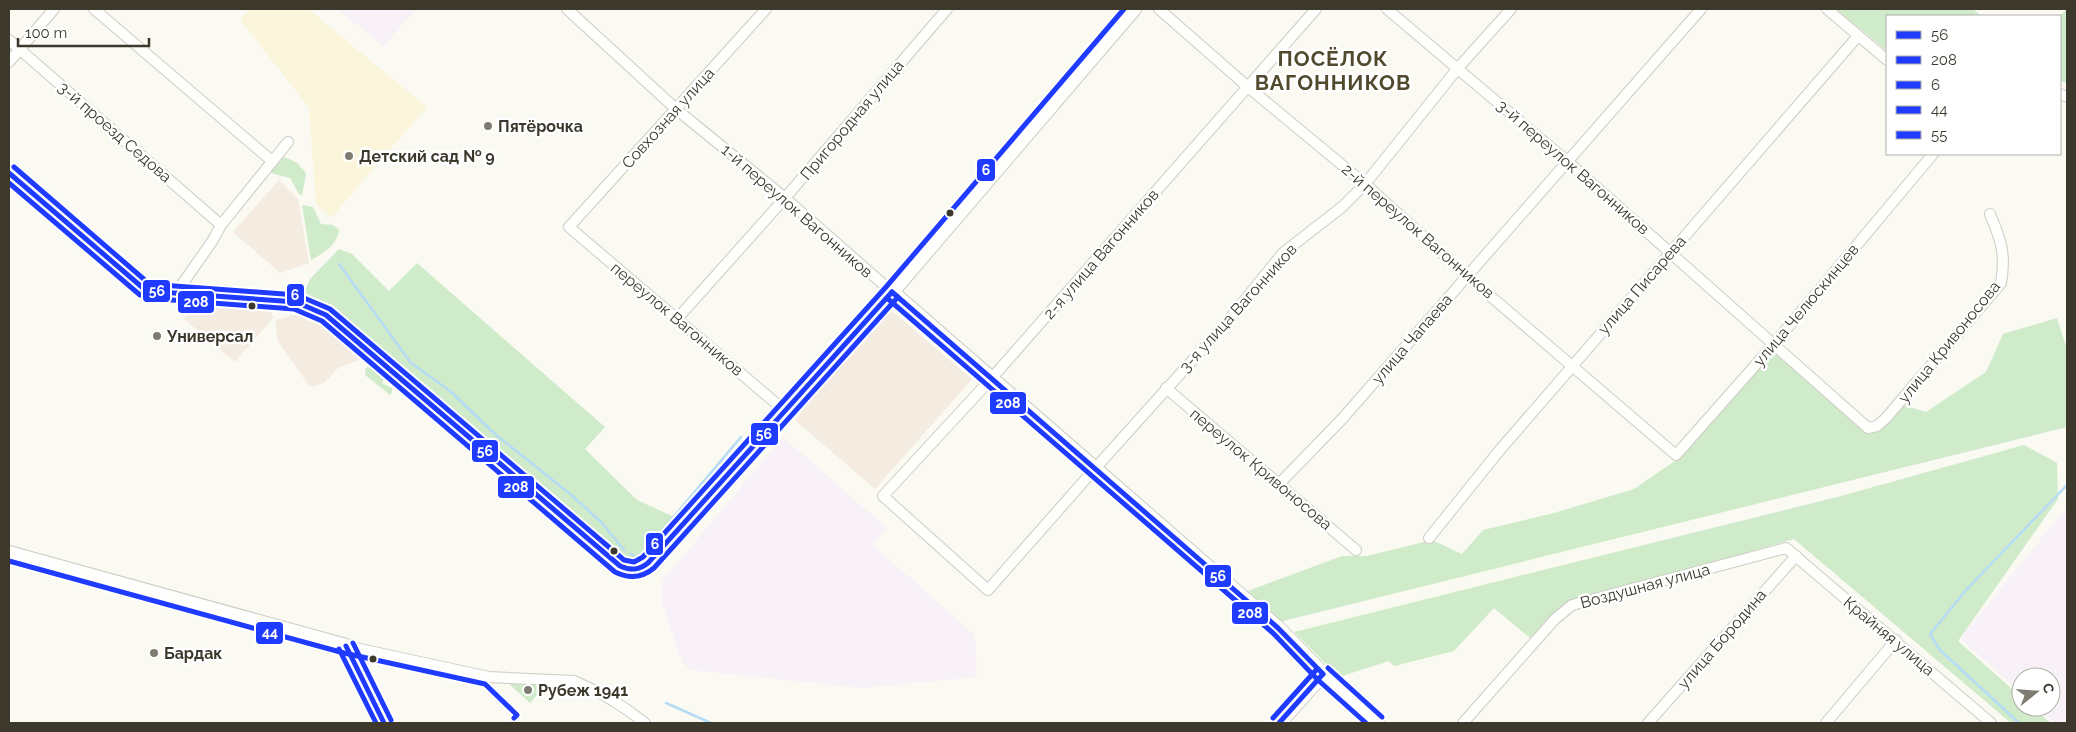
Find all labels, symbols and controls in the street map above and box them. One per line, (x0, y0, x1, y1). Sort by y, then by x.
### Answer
scale bar (18, 15, 149, 47)
legend (1886, 15, 2061, 155)
text: 100 m (25, 24, 67, 42)
text: 56 (1931, 26, 1948, 44)
district label: ПОСЁЛОК ВАГОННИКОВ (1255, 46, 1411, 95)
text: 208 (1931, 51, 1957, 69)
street label: Пригородная улица (796, 56, 908, 184)
street label: Совхозная улица (618, 64, 718, 172)
text: 6 (1931, 76, 1940, 94)
street label: 3-й проезд Седова (54, 78, 176, 186)
street label: 3-й переулок Вагонников (1493, 96, 1653, 238)
text: 44 (1931, 101, 1947, 119)
place label: Пятёрочка (498, 117, 583, 136)
marker: Пятёрочка (482, 120, 494, 132)
text: 55 (1931, 126, 1947, 144)
street label: 1-й переулок Вагонников (718, 140, 876, 282)
place label: Детский сад № 9 (359, 147, 495, 166)
marker: Детский сад № 9 (343, 150, 355, 162)
line badge: 6 (976, 158, 996, 182)
street label: 2-й переулок Вагонников (1338, 160, 1498, 302)
text: 6 (982, 162, 990, 178)
street label: 2-я улица Вагонников (1039, 185, 1163, 323)
unlabelled marker (945, 208, 955, 218)
street label: улица Писарева (1594, 232, 1690, 338)
street label: 3-я улица Вагонников (1175, 240, 1301, 376)
street label: улица Челюскинцев (1749, 240, 1863, 370)
street label: переулок Вагонников (607, 258, 747, 380)
street label: улица Кривоносова (1894, 277, 2004, 407)
line badge: 56 (142, 279, 171, 303)
text: 56 (149, 283, 165, 299)
line badge: 6 (286, 283, 305, 307)
text: 6 (291, 287, 299, 303)
line badge: 208 (177, 290, 215, 314)
street label: улица Чапаева (1368, 290, 1456, 388)
text: 208 (184, 294, 208, 310)
unlabelled marker (247, 301, 257, 311)
place label: Универсал (166, 327, 253, 346)
marker: Универсал (151, 330, 163, 342)
line badge: 208 (989, 391, 1027, 415)
text: 208 (996, 395, 1020, 411)
street label: переулок Кривоносова (1186, 404, 1336, 534)
line badge: 56 (750, 422, 779, 446)
text: 56 (756, 426, 772, 442)
line badge: 56 (471, 439, 499, 463)
text: 56 (477, 443, 493, 459)
line badge: 208 (497, 475, 535, 499)
text: 208 (504, 479, 528, 495)
line badge: 6 (645, 532, 664, 556)
text: 6 (651, 536, 659, 552)
unlabelled marker (609, 546, 619, 556)
street label: Воздушная улица (1578, 560, 1712, 612)
line badge: 56 (1204, 564, 1232, 588)
text: 56 (1210, 568, 1226, 584)
street label: улица Бородина (1674, 585, 1770, 693)
street label: Крайняя улица (1840, 592, 1938, 680)
line badge: 208 (1231, 601, 1269, 625)
text: 208 (1238, 605, 1262, 621)
line badge: 44 (255, 621, 284, 645)
text: 44 (262, 624, 278, 640)
place label: Бардак (164, 644, 222, 663)
marker: Бардак (148, 647, 160, 659)
unlabelled marker (368, 654, 378, 664)
north arrow (2011, 667, 2061, 717)
place label: Рубеж 1941 (538, 681, 628, 700)
text: С (2039, 681, 2058, 696)
marker: Рубеж 1941 (522, 684, 534, 696)

